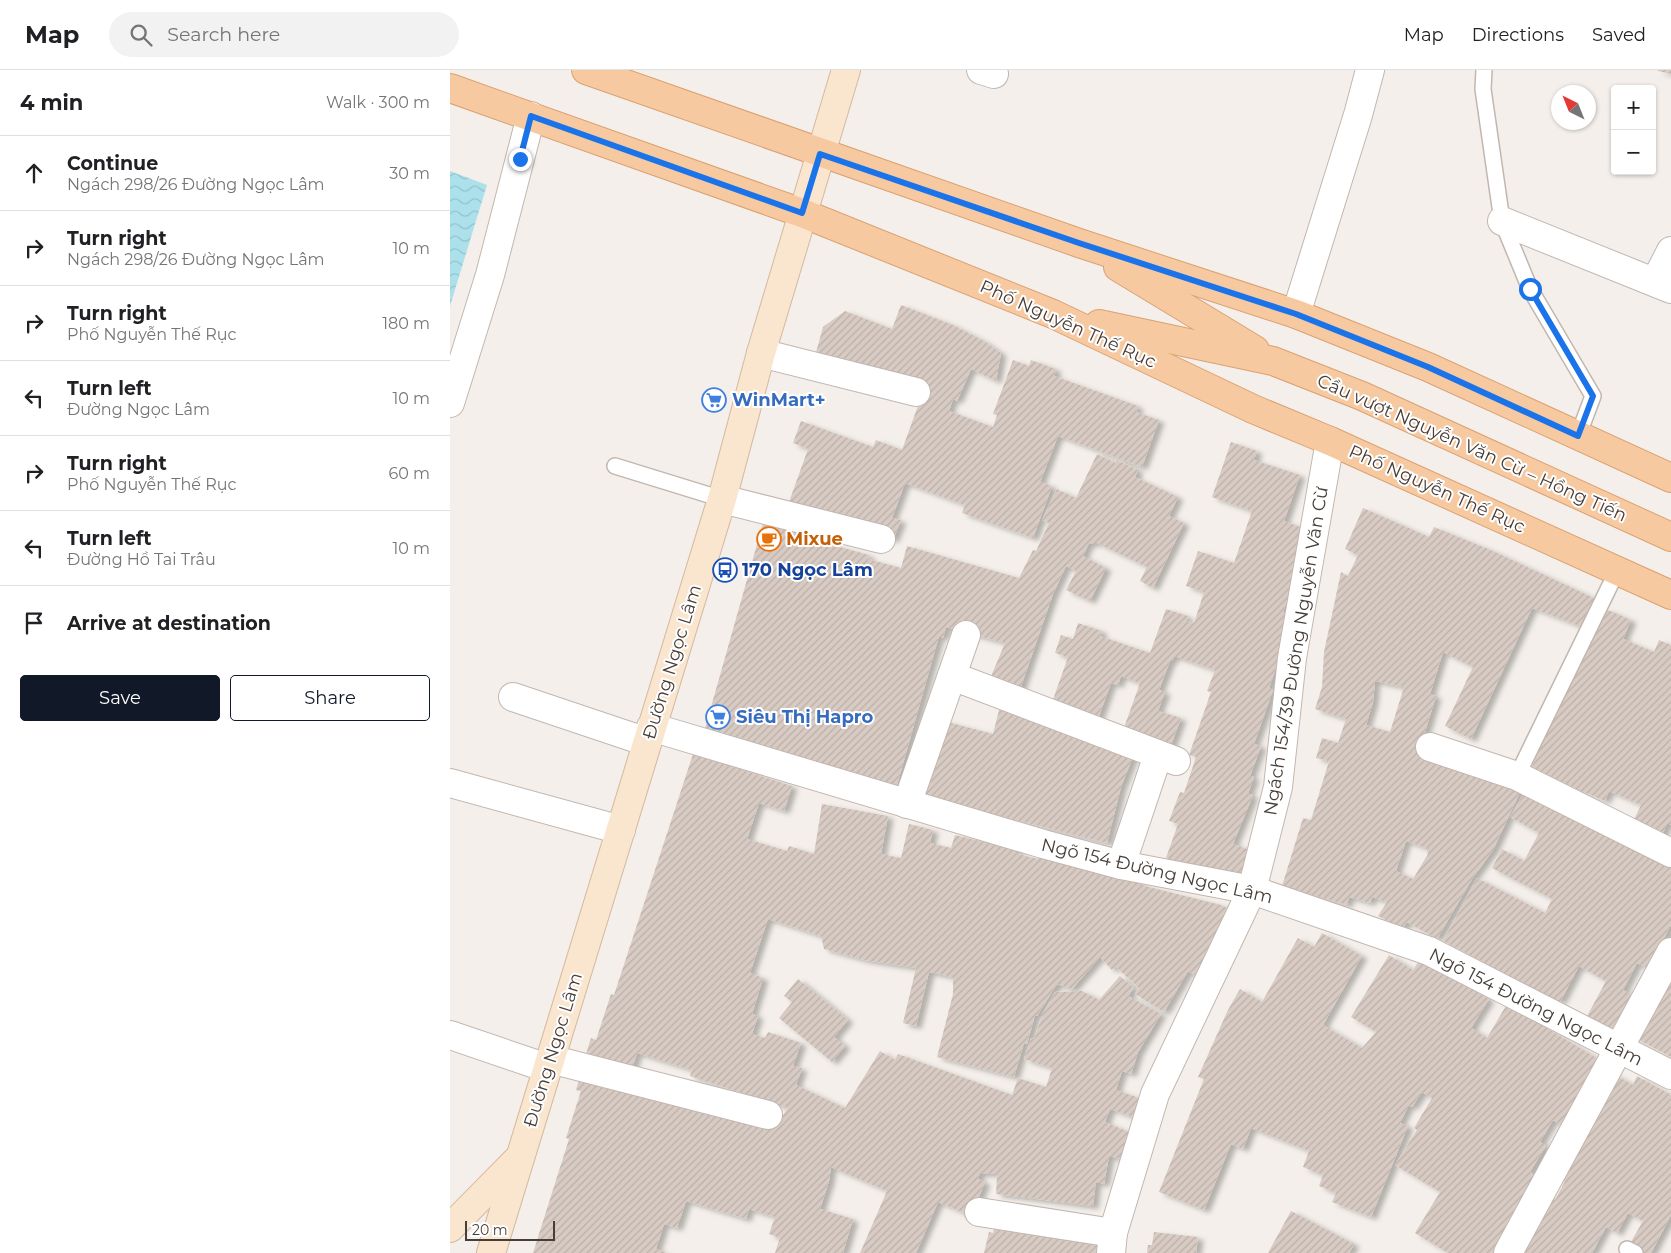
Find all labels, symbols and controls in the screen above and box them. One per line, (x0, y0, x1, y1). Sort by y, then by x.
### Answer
search box (109, 12, 459, 57)
text: Map (25, 20, 79, 49)
icon: search (127, 21, 155, 49)
text: Search here (167, 23, 280, 46)
text: Map (1404, 24, 1444, 46)
text: Directions (1472, 24, 1564, 46)
text: Saved (1592, 24, 1646, 46)
north arrow (1551, 85, 1596, 130)
map controls (1611, 85, 1656, 175)
button: + (1611, 85, 1656, 130)
text: 4 min (20, 90, 83, 115)
text: Walk · 300 m (326, 93, 430, 112)
button: − (1611, 130, 1656, 175)
route end (509, 148, 532, 171)
text: Continue (67, 152, 158, 175)
icon: ahead (20, 159, 48, 187)
text: 30 m (389, 164, 430, 183)
text: Ngách 298/26 Đường Ngọc Lâm (67, 175, 325, 194)
text: Turn right (67, 227, 167, 250)
icon: right (20, 234, 48, 262)
text: 10 m (392, 239, 430, 258)
text: Ngách 298/26 Đường Ngọc Lâm (67, 250, 325, 269)
street label: Phố Nguyễn Thế Rục (976, 275, 1160, 373)
route start (1519, 278, 1542, 301)
text: Turn right (67, 302, 167, 325)
icon: right (20, 309, 48, 337)
text: 180 m (382, 314, 430, 333)
text: Phố Nguyễn Thế Rục (67, 325, 236, 344)
street label: Cầu vượt Nguyễn Văn Cừ – Hồng Tiến (1314, 369, 1630, 527)
text: Turn left (67, 377, 152, 400)
icon: left (20, 384, 48, 412)
supermarket icon: WinMart+ (701, 387, 727, 413)
text: 10 m (392, 389, 430, 408)
place label: WinMart+ (732, 389, 825, 411)
text: Đường Ngọc Lâm (67, 400, 210, 419)
street label: Phố Nguyễn Thế Rục (1345, 440, 1529, 538)
text: Turn right (67, 452, 167, 475)
icon: right (20, 459, 48, 487)
text: 60 m (388, 464, 430, 483)
text: Phố Nguyễn Thế Rục (67, 475, 236, 494)
street label: Ngách 154/39 Đường Nguyễn Văn Cừ (1259, 485, 1333, 817)
cafe icon: Mixue (756, 526, 782, 552)
text: Turn left (67, 527, 152, 550)
place label: Mixue (786, 528, 843, 550)
icon: left (20, 534, 48, 562)
text: 10 m (392, 539, 430, 558)
text: Đường Hồ Tai Trâu (67, 550, 216, 569)
bus stop icon: 170 Ngọc Lâm (712, 557, 738, 583)
place label: 170 Ngọc Lâm (742, 559, 873, 581)
street label: Đường Ngọc Lâm (638, 582, 706, 742)
icon: arrive (20, 609, 48, 637)
text: Arrive at destination (67, 612, 271, 635)
button: Save (20, 675, 220, 721)
button: Share (230, 675, 430, 721)
supermarket icon: Siêu Thị Hapro (705, 704, 731, 730)
place label: Siêu Thị Hapro (736, 706, 873, 728)
street label: Ngõ 154 Đường Ngọc Lâm (1039, 834, 1275, 908)
street label: Ngõ 154 Đường Ngọc Lâm (1425, 943, 1647, 1071)
street label: Đường Ngọc Lâm (519, 970, 587, 1130)
scale bar (465, 1218, 555, 1241)
text: 20 m (472, 1221, 508, 1239)

